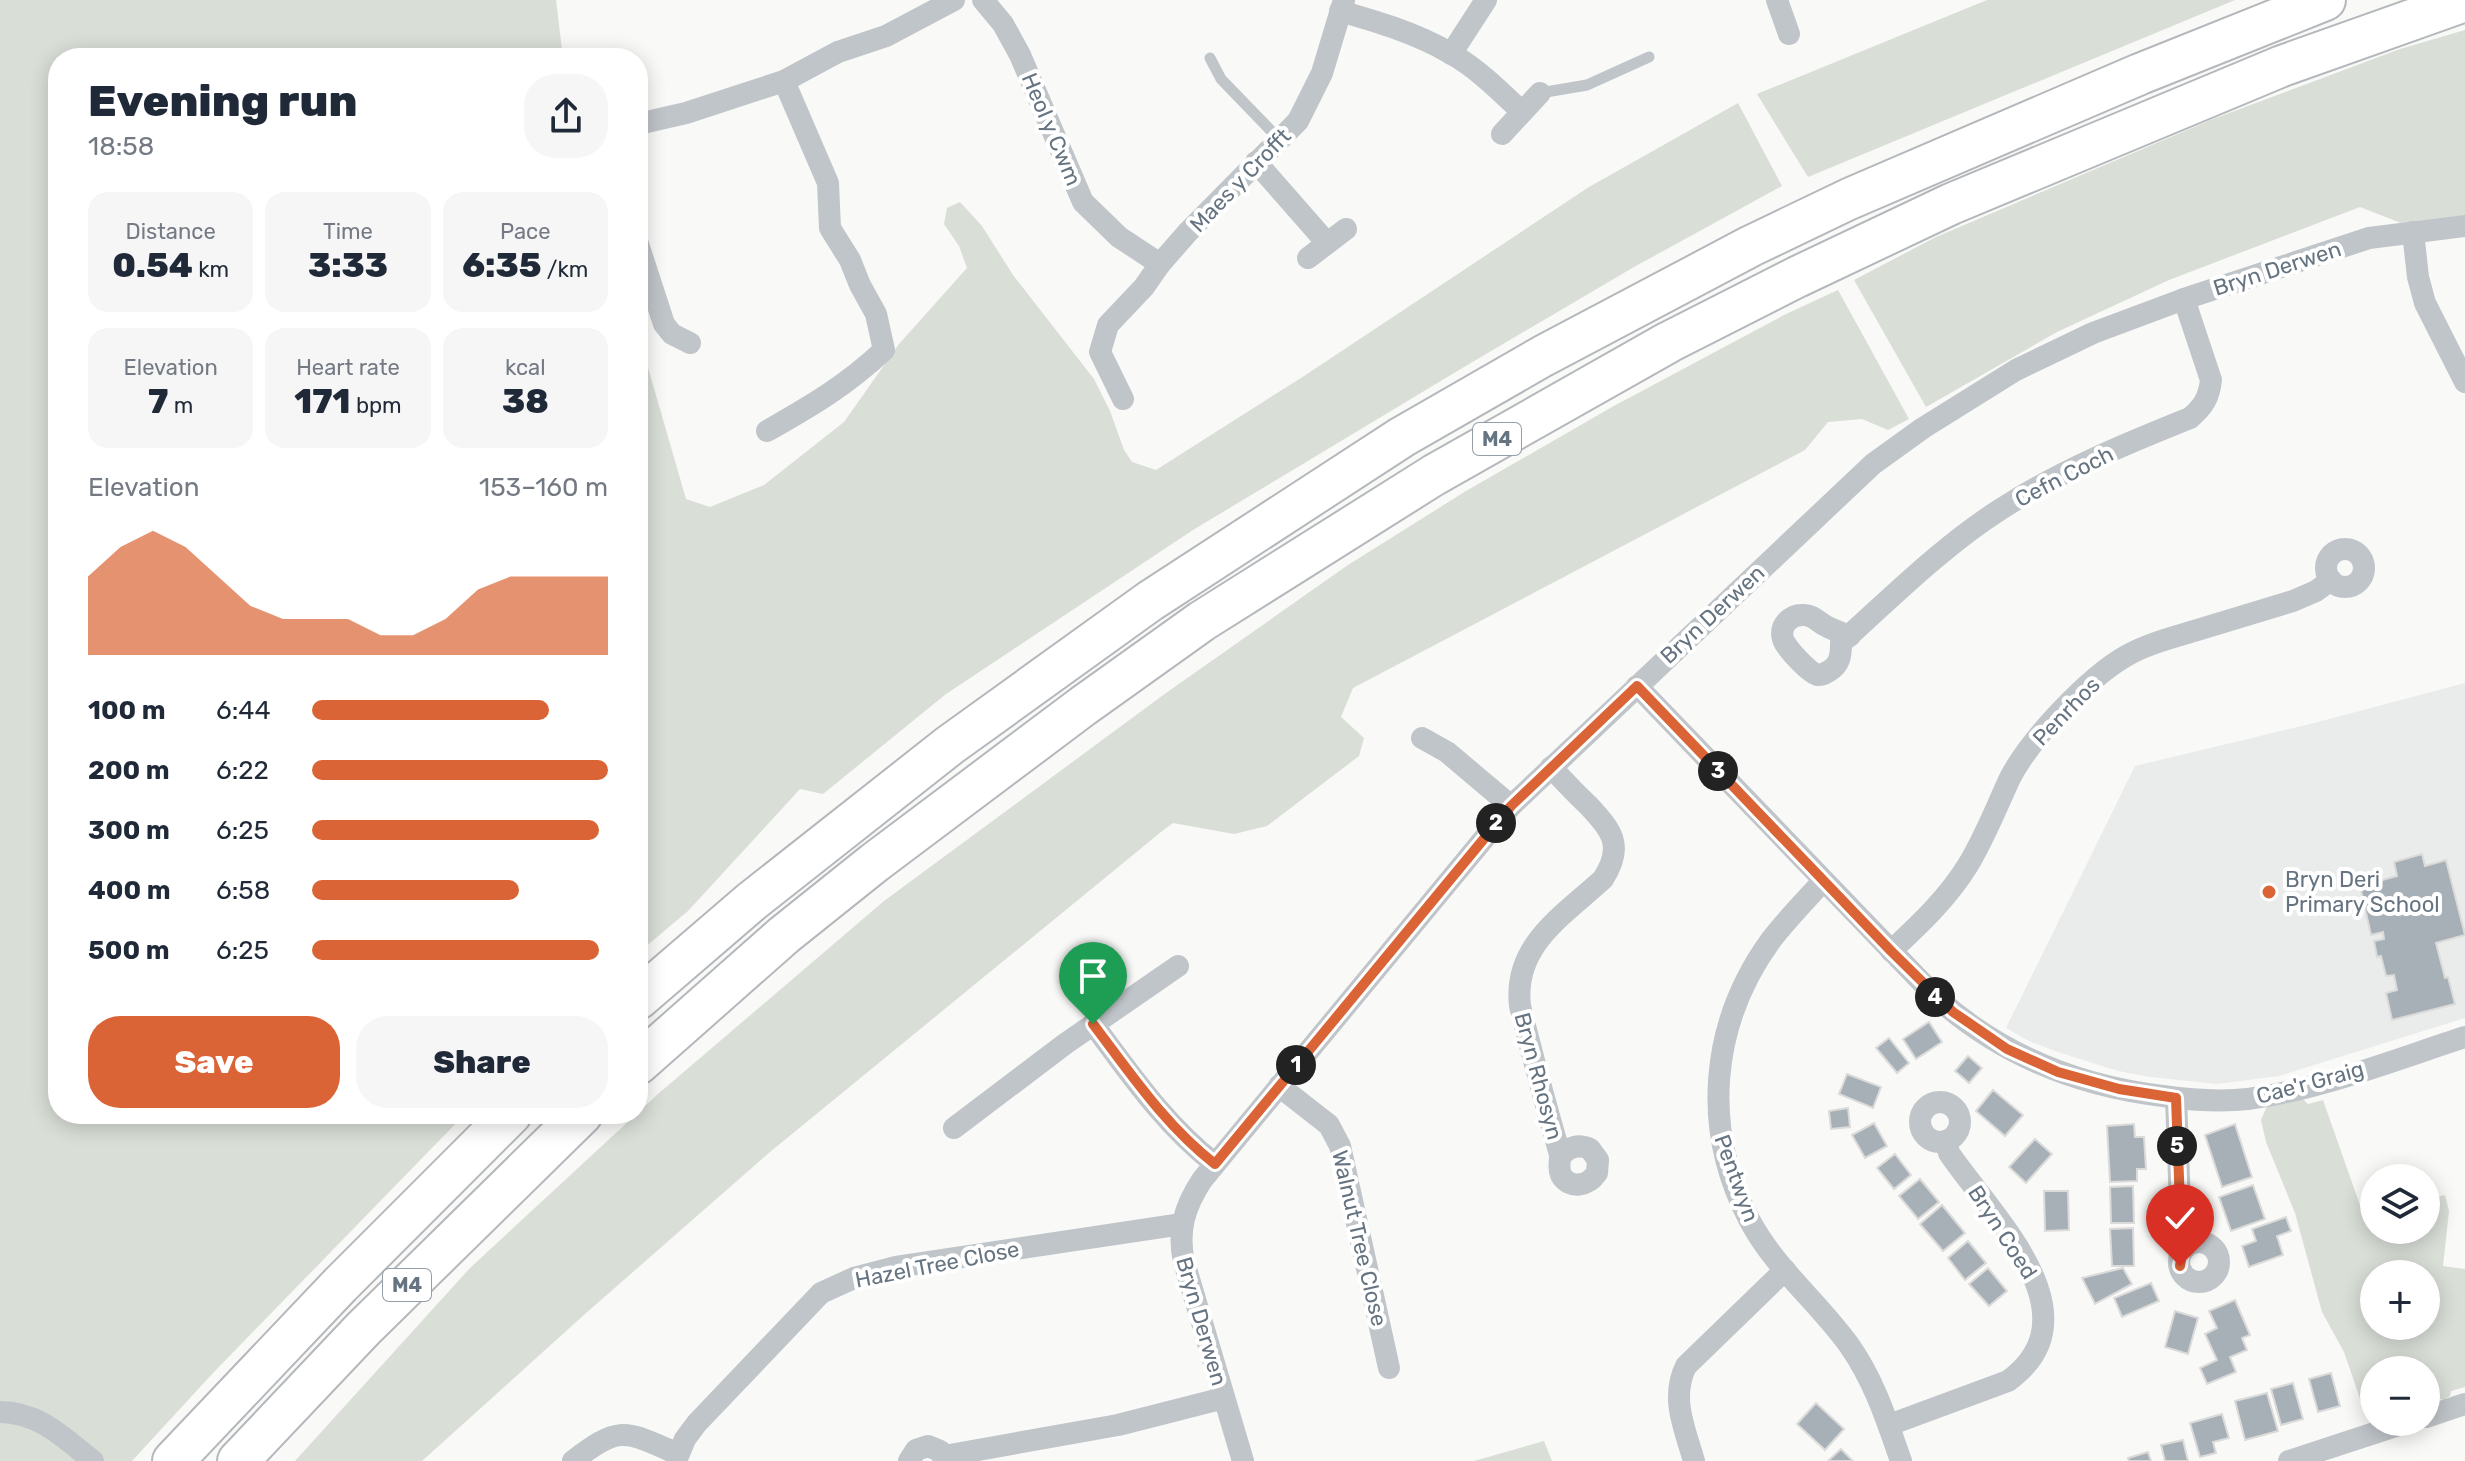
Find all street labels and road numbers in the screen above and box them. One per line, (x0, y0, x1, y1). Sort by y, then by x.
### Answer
street label: Heol y Cwm (1016, 69, 1087, 190)
street label: Maes y Crofft (1184, 122, 1297, 238)
street label: Bryn Derwen (2210, 235, 2344, 302)
road number: M4 (1473, 423, 1521, 455)
street label: Cefn Coch (2010, 440, 2118, 513)
street label: Bryn Derwen (1655, 559, 1770, 670)
street label: Penrhos (2027, 671, 2106, 751)
street label: Bryn Rhosyn (1509, 1010, 1568, 1143)
street label: Cae'r Graig (2253, 1055, 2367, 1110)
street label: Pentwyn (1708, 1131, 1765, 1226)
street label: Walnut Tree Close (1326, 1147, 1393, 1329)
street label: Bryn Coed (1962, 1180, 2043, 1284)
street label: Hazel Tree Close (853, 1235, 1021, 1294)
street label: Bryn Derwen (1170, 1254, 1233, 1389)
road number: M4 (383, 1269, 431, 1301)

